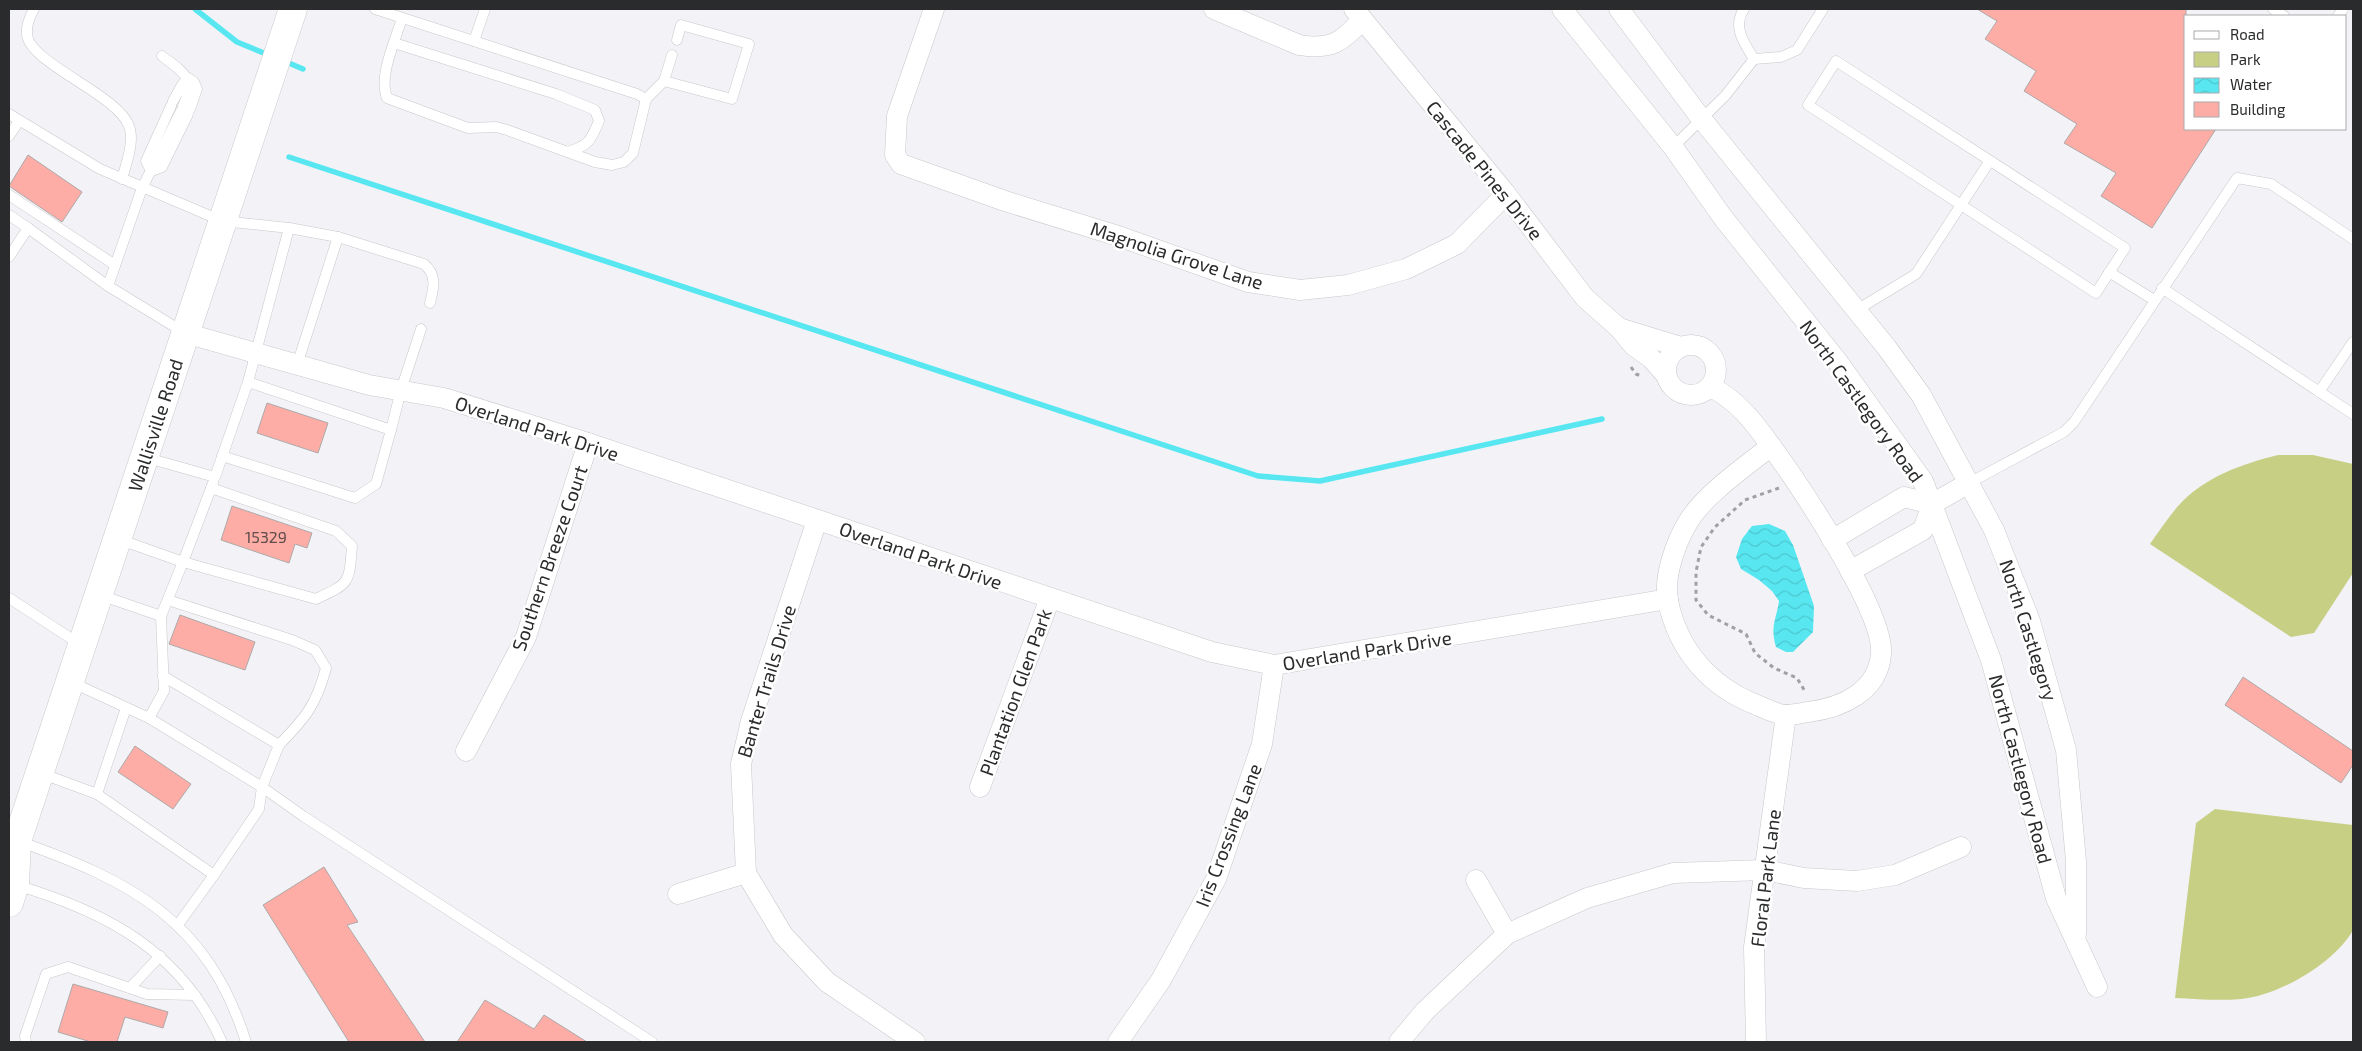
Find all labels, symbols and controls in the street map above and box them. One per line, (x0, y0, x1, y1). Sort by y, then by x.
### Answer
legend (2184, 15, 2347, 130)
text: Road (2230, 25, 2265, 43)
text: Park (2230, 50, 2261, 68)
text: Water (2230, 75, 2272, 93)
street label: Cascade Pines Drive (1422, 96, 1548, 244)
text: Building (2230, 100, 2286, 118)
street label: Magnolia Grove Lane (1088, 216, 1266, 294)
street label: North Castlegory Road (1795, 315, 1929, 487)
street label: Wallisville Road (123, 356, 187, 494)
street label: Overland Park Drive (452, 391, 622, 465)
street label: Southern Breeze Court (506, 462, 592, 654)
street label: Overland Park Drive (837, 516, 1005, 594)
house number: 15329 (245, 527, 287, 546)
street label: North Castlegory (1995, 556, 2063, 704)
street label: Banter Trails Drive (732, 602, 800, 760)
street label: Plantation Glen Park (974, 605, 1056, 779)
street label: Overland Park Drive (1281, 625, 1453, 675)
street label: North Castlegory Road (1985, 672, 2057, 866)
street label: Iris Crossing Lane (1190, 760, 1266, 910)
street label: Floral Park Lane (1745, 808, 1785, 948)

